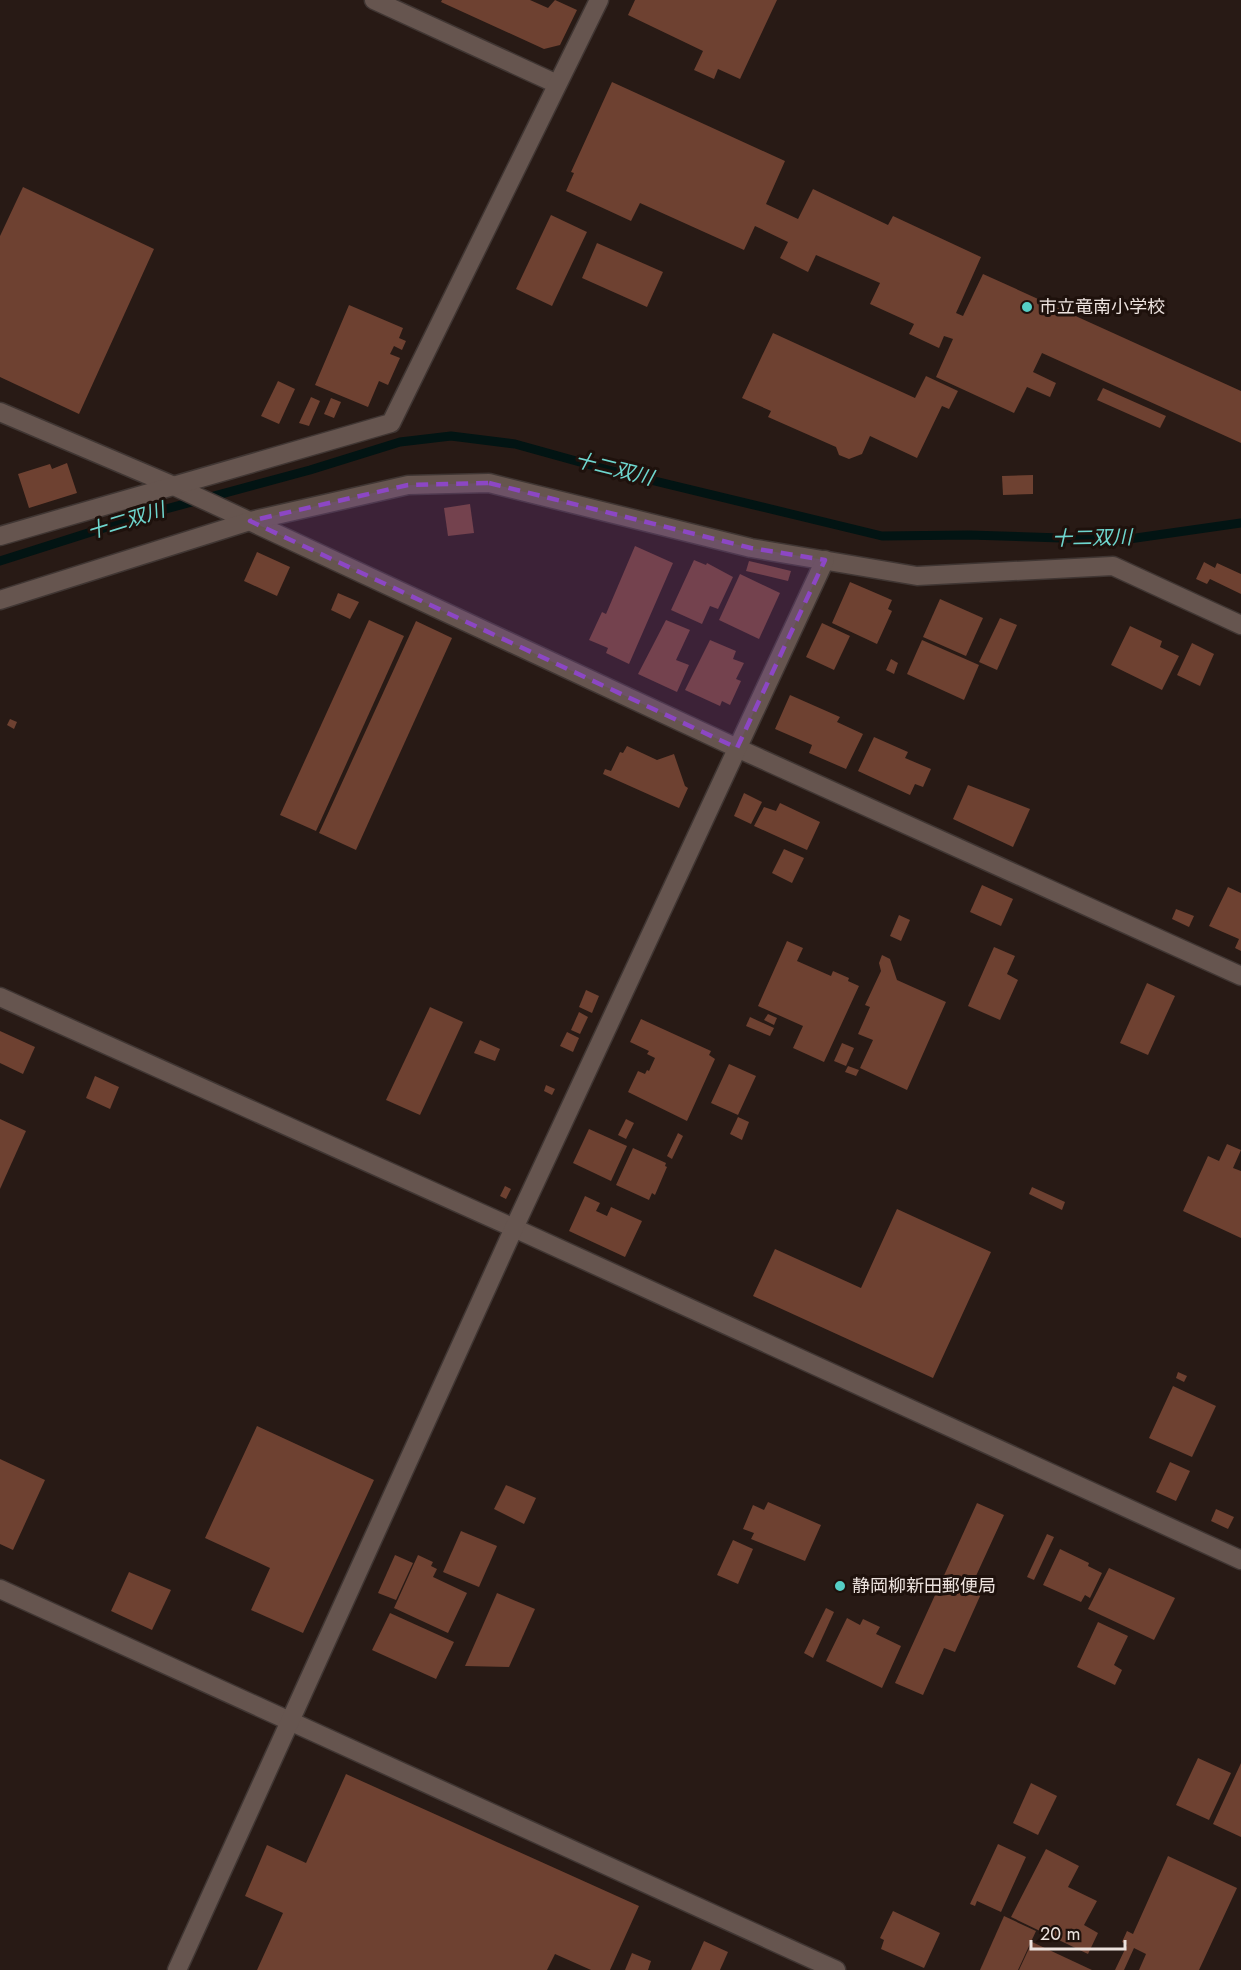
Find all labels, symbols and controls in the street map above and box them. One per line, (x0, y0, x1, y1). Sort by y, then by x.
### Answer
place label: 市立竜南小学校 (1039, 294, 1165, 320)
marker: 市立竜南小学校 (1020, 300, 1034, 314)
water label: 十二双川 (572, 445, 658, 493)
water label: 十二双川 (84, 495, 170, 547)
water label: 十二双川 (1052, 523, 1134, 553)
place label: 静岡柳新田郵便局 (852, 1573, 996, 1599)
marker: 静岡柳新田郵便局 (833, 1579, 847, 1593)
scale bar (1031, 1913, 1126, 1951)
text: 20 m (1040, 1921, 1080, 1947)

